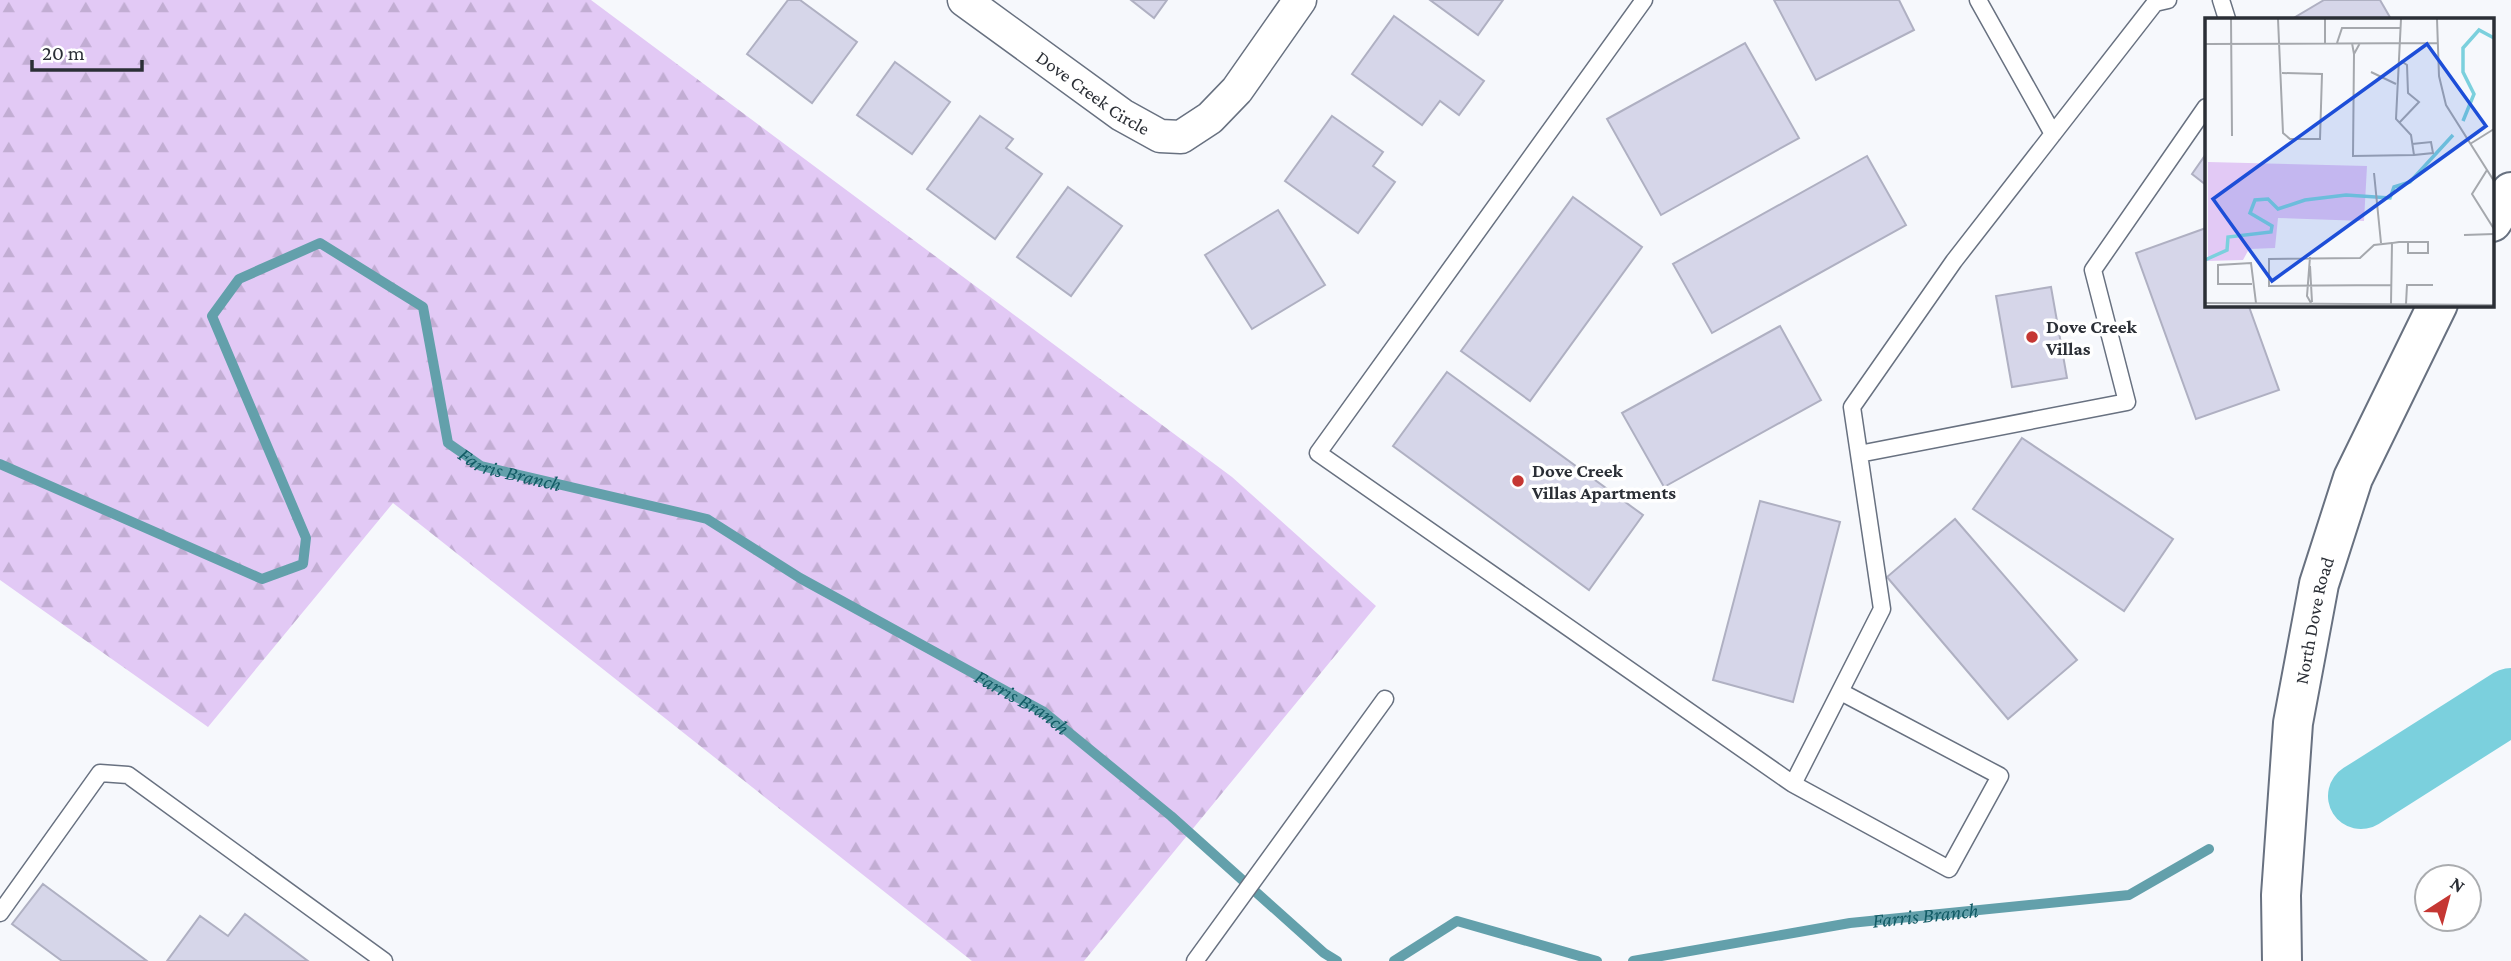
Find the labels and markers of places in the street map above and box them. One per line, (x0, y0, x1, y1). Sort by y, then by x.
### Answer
place label: Dove Creek Villas (2045, 316, 2138, 359)
marker: Dove Creek Villas (2024, 329, 2040, 345)
place label: Dove Creek Villas Apartments (1531, 460, 1676, 503)
marker: Dove Creek Villas Apartments (1510, 473, 1526, 489)

